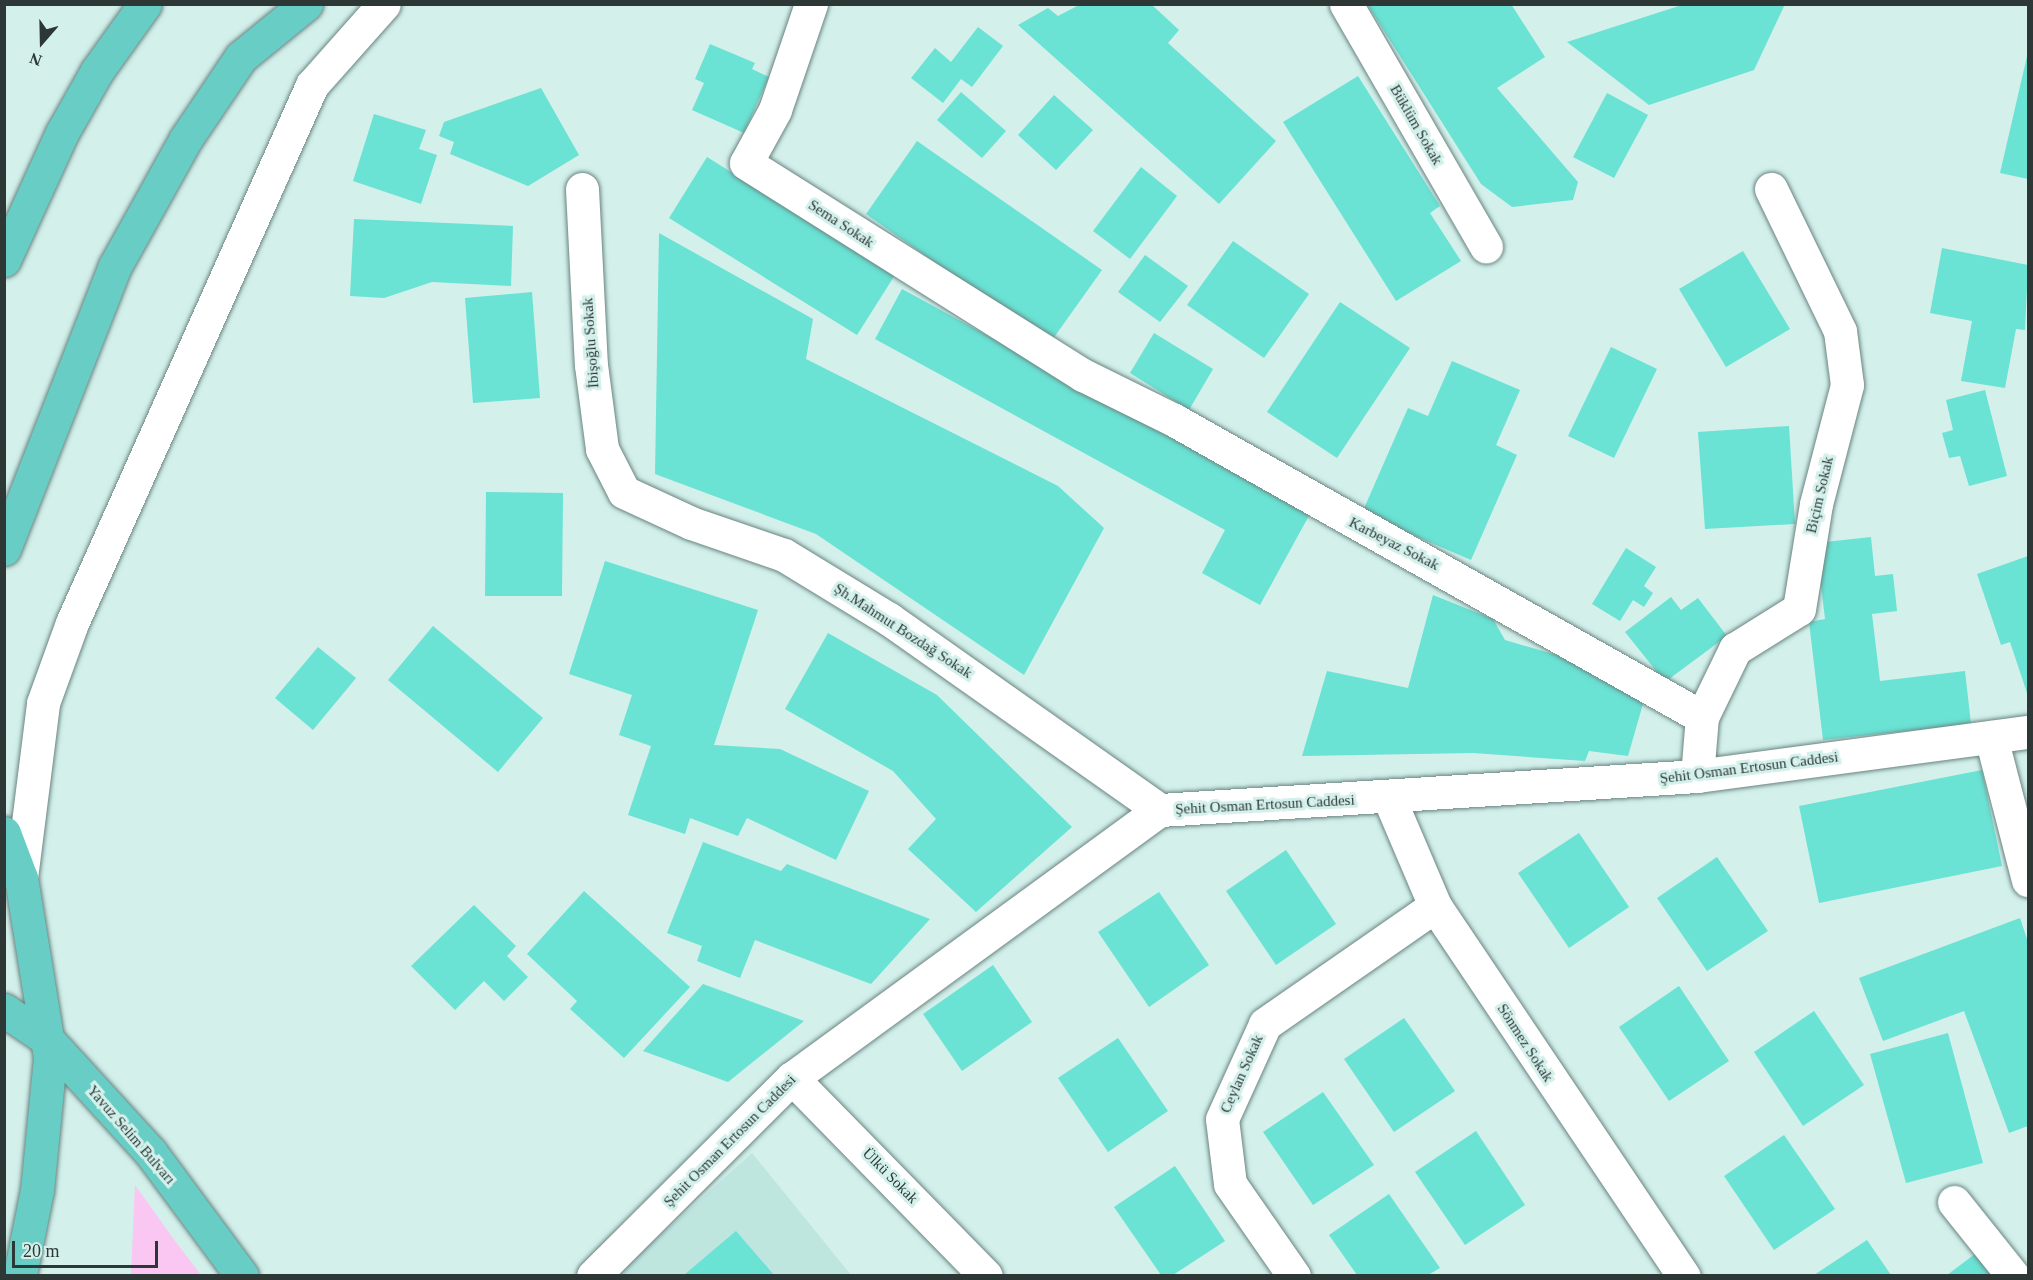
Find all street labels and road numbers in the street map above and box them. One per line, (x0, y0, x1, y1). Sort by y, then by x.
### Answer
street label: Büklüm Sokak (1386, 82, 1446, 168)
street label: Sema Sokak (805, 196, 877, 252)
street label: İbişoğlu Sokak (579, 297, 603, 389)
street label: Biçim Sokak (1802, 455, 1838, 535)
street label: Karbeyaz Sokak (1346, 514, 1442, 574)
street label: Şh.Mahmut Bozdağ Sokak (830, 580, 976, 682)
street label: Şehit Osman Ertosun Caddesi (1659, 748, 1839, 788)
street label: Şehit Osman Ertosun Caddesi (1175, 791, 1355, 819)
street label: Sönmez Sokak (1493, 1001, 1557, 1085)
street label: Ceylan Sokak (1217, 1032, 1267, 1116)
street label: Şehit Osman Ertosun Caddesi (660, 1071, 800, 1211)
street label: Yavuz Selim Bulvarı (83, 1082, 179, 1188)
street label: Ülkü Sokak (858, 1144, 922, 1208)

